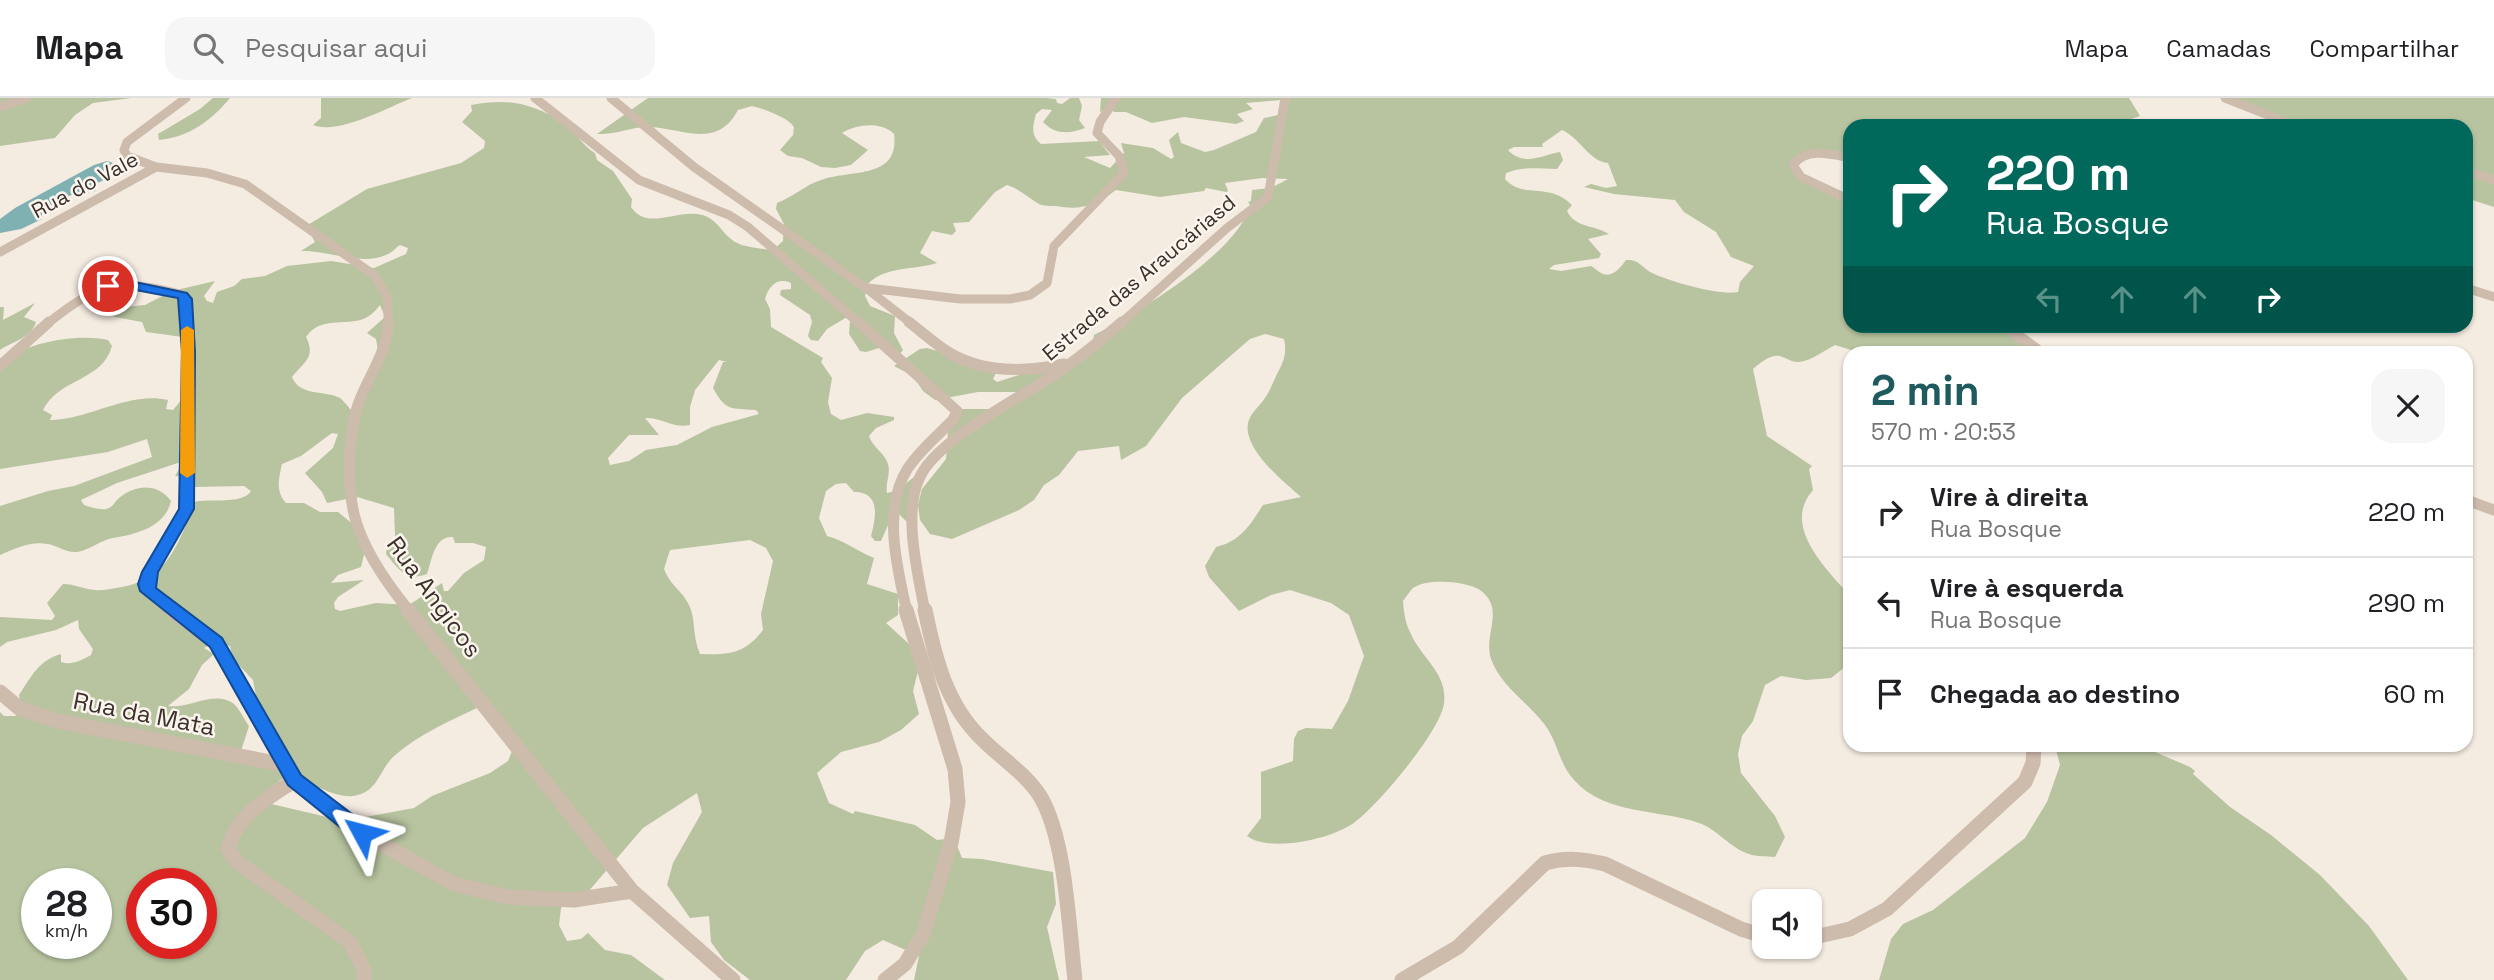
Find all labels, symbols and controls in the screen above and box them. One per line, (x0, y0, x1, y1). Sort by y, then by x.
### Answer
search box (165, 17, 655, 80)
text: Mapa (35, 27, 123, 69)
icon: search (189, 29, 227, 67)
text: Pesquisar aqui (245, 31, 427, 65)
text: Mapa (2064, 33, 2128, 64)
text: Camadas (2166, 33, 2271, 64)
text: Compartilhar (2309, 33, 2459, 64)
text: 220 m (1986, 142, 2130, 204)
street label: Rua do Vale (27, 145, 143, 224)
icon: right (1871, 147, 1962, 238)
street label: Estrada das Araucáriasd (1037, 189, 1241, 366)
text: Rua Bosque (1986, 203, 2169, 243)
pin (78, 256, 138, 316)
icon: arrive (89, 267, 127, 305)
icon: left (2030, 280, 2068, 318)
icon: ahead (2103, 280, 2141, 318)
icon: ahead (2176, 280, 2214, 318)
icon: right (2249, 280, 2287, 318)
text: 2 min (1871, 364, 1980, 417)
button: close (2371, 369, 2445, 443)
text: 570 m · 20:53 (1871, 417, 2016, 447)
text: Vire à direita (1930, 480, 2088, 514)
icon: right (1871, 493, 1909, 531)
text: 220 m (2368, 495, 2445, 529)
text: Rua Bosque (1930, 514, 2062, 544)
street label: Rua Angicos (380, 530, 489, 663)
text: Vire à esquerda (1930, 571, 2124, 605)
icon: left (1871, 584, 1909, 622)
text: 290 m (2368, 586, 2445, 620)
text: Rua Bosque (1930, 605, 2062, 635)
icon: arrive (1871, 675, 1909, 713)
text: Chegada ao destino (1930, 677, 2180, 711)
text: 60 m (2383, 677, 2445, 711)
street label: Rua da Mata (71, 685, 218, 742)
position arrow (325, 796, 399, 870)
speed limit sign: 30 (126, 868, 217, 959)
text: 28 (46, 882, 87, 926)
map controls (1752, 889, 1822, 959)
button: sound (1752, 889, 1822, 959)
text: km/h (45, 919, 88, 942)

